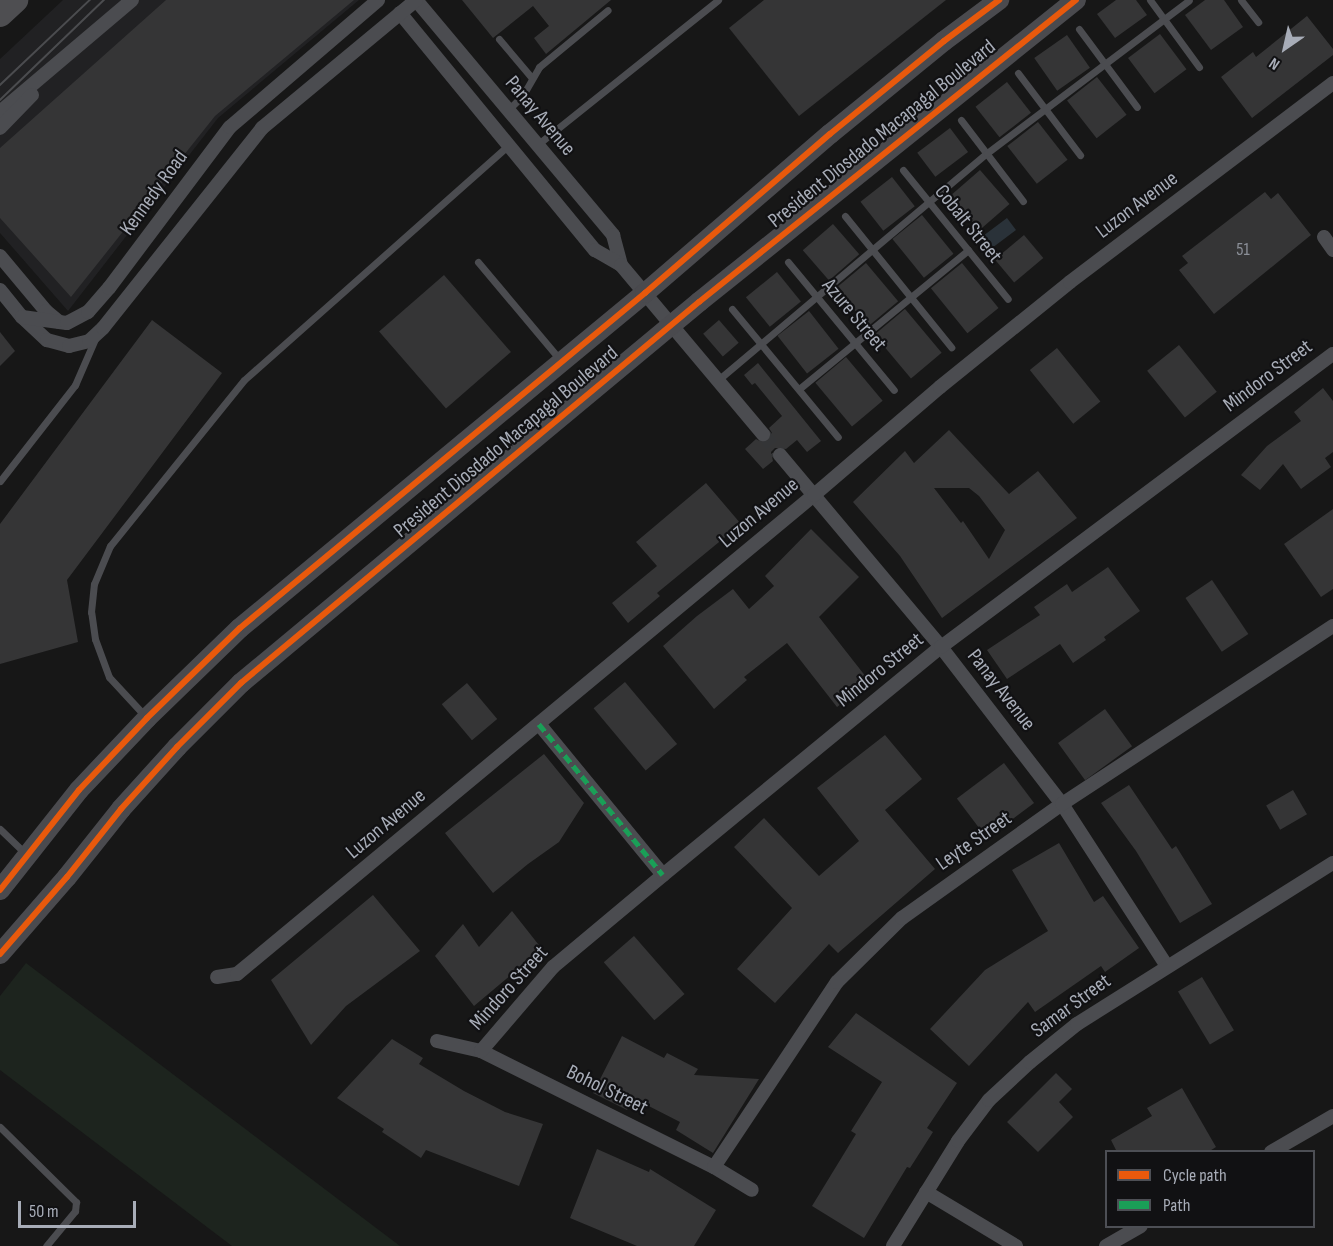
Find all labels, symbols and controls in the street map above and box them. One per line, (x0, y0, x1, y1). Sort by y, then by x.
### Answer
north arrow (1255, 18, 1315, 78)
street label: President Diosdado Macapagal Boulevard (763, 35, 1001, 233)
text: N (1266, 53, 1284, 74)
street label: Panay Avenue (499, 71, 581, 161)
street label: Kennedy Road (115, 145, 193, 241)
street label: Luzon Avenue (1091, 166, 1183, 244)
street label: Cobalt Street (929, 180, 1007, 268)
house number: 51 (1236, 239, 1250, 261)
street label: Azure Street (816, 273, 892, 357)
street label: Mindoro Street (1219, 334, 1317, 418)
street label: President Diosdado Macapagal Boulevard (389, 341, 623, 543)
street label: Luzon Avenue (714, 472, 804, 554)
street label: Mindoro Street (831, 627, 929, 713)
street label: Panay Avenue (961, 644, 1041, 736)
street label: Luzon Avenue (341, 783, 431, 865)
street label: Leyte Street (931, 806, 1017, 876)
street label: Mindoro Street (465, 941, 553, 1035)
street label: Samar Street (1026, 969, 1116, 1043)
street label: Bohol Street (562, 1060, 652, 1120)
legend (1105, 1150, 1315, 1228)
text: Cycle path (1163, 1165, 1227, 1186)
scale bar (21, 1189, 140, 1227)
text: Path (1163, 1195, 1191, 1216)
text: 50 m (29, 1201, 59, 1222)

